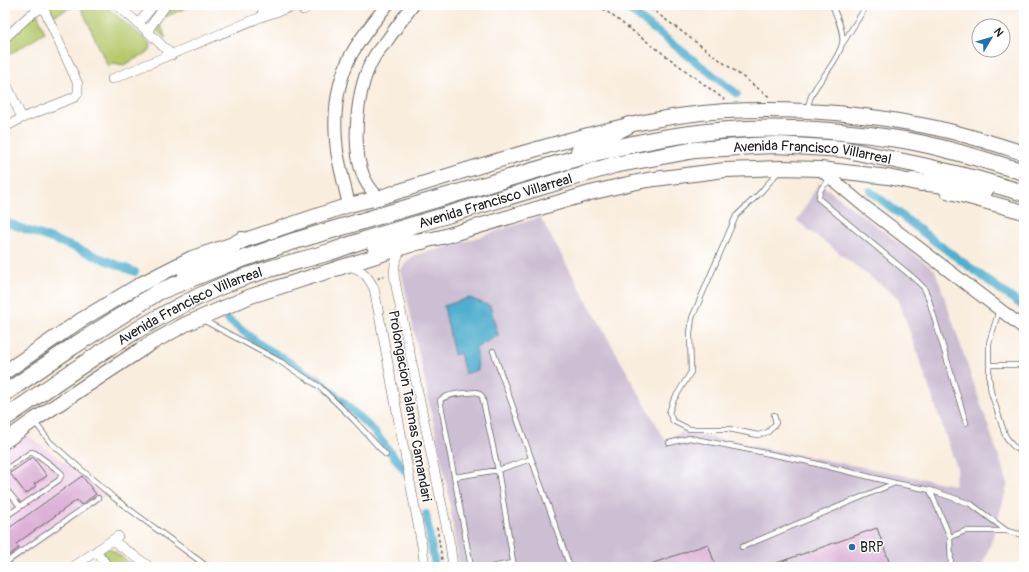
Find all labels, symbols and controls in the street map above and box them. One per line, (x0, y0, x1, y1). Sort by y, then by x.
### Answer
north arrow (971, 18, 1011, 58)
text: N (991, 25, 1006, 40)
street label: Avenida Francisco Villarreal (732, 136, 893, 168)
street label: Avenida Francisco Villarreal (416, 169, 574, 232)
street label: Avenida Francisco Villarreal (114, 263, 264, 348)
street label: Prolongacion Talamas Camandari (385, 309, 435, 503)
place label: BRP (860, 539, 884, 556)
marker: BRP (847, 542, 857, 552)

